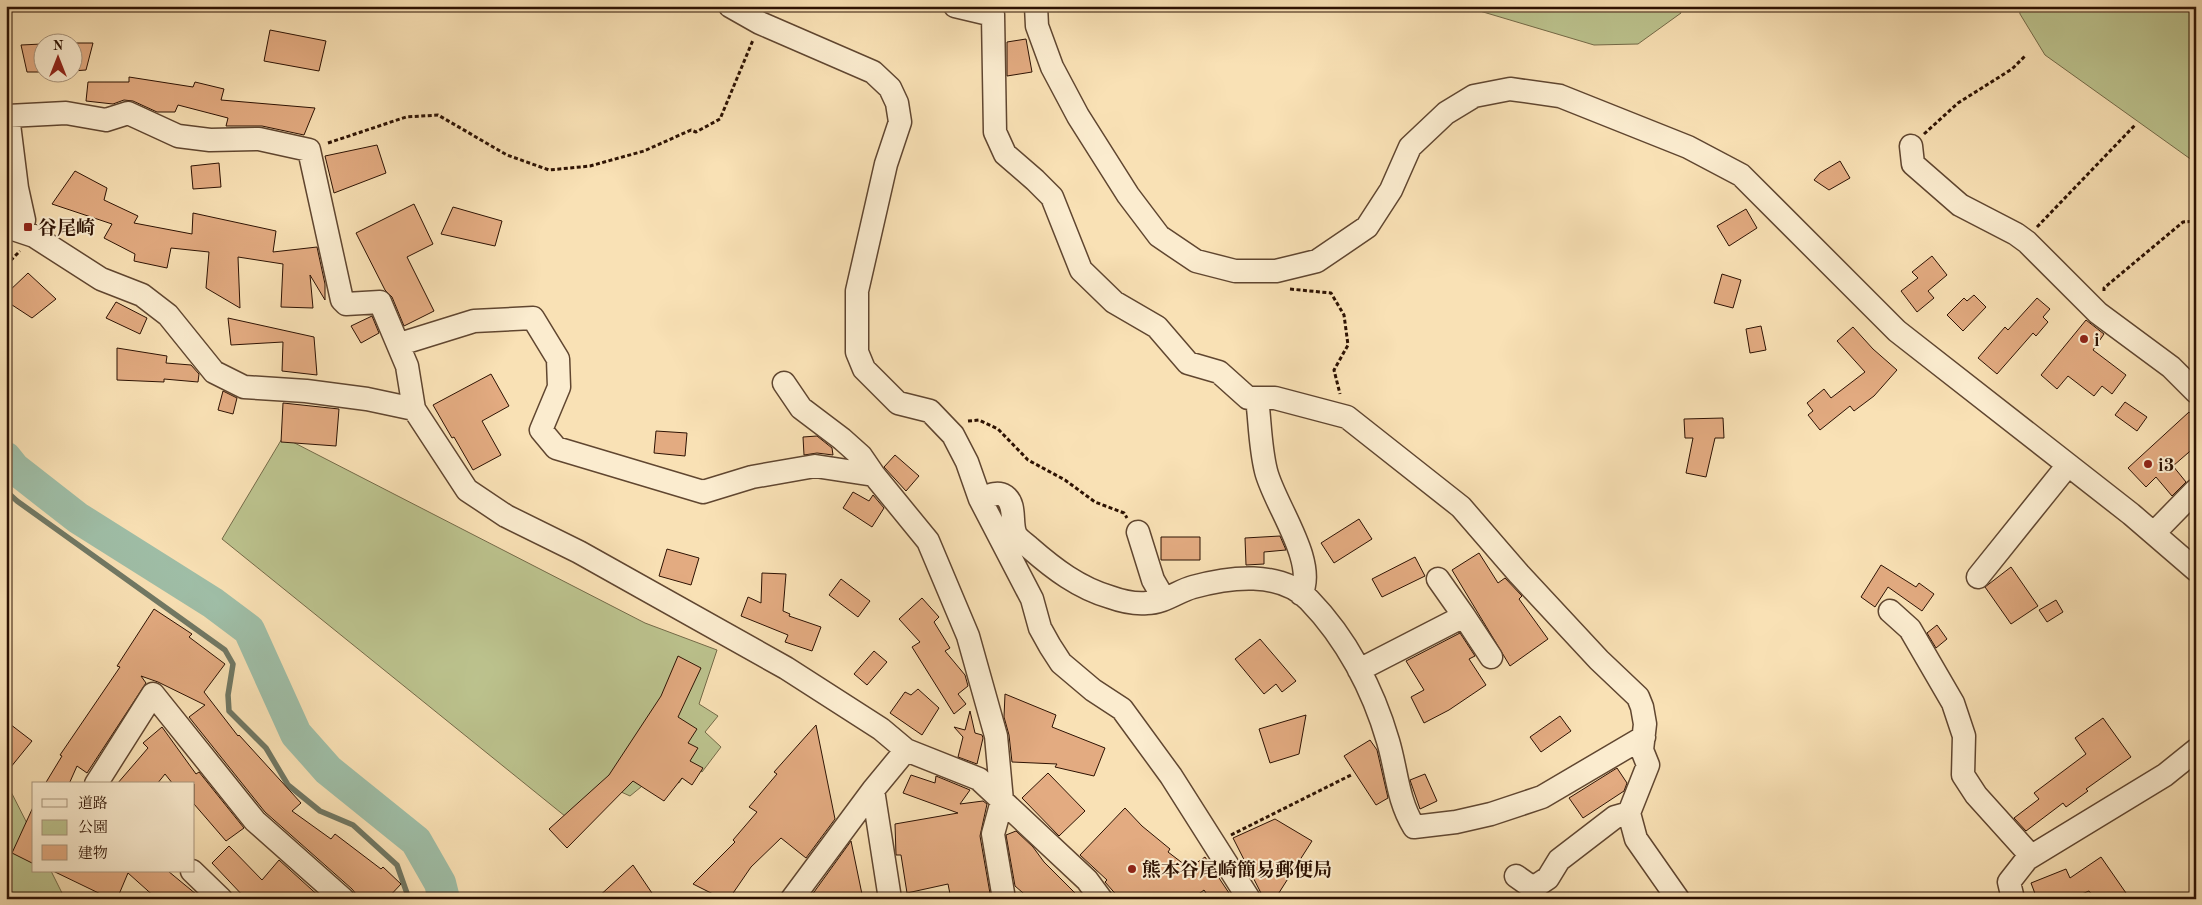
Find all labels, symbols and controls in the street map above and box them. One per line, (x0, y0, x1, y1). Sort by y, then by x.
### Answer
north arrow (32, 32, 82, 82)
text: N (53, 39, 64, 53)
place label: 谷尾崎 (38, 217, 95, 239)
marker: 谷尾崎 (22, 221, 34, 233)
place label: i (2094, 332, 2100, 351)
marker: i (2078, 333, 2090, 345)
place label: i3 (2158, 457, 2175, 476)
marker: i3 (2142, 458, 2154, 470)
legend (32, 782, 195, 872)
text: 道路 (78, 795, 108, 812)
text: 公園 (78, 819, 108, 836)
text: 建物 (78, 845, 108, 862)
place label: 熊本谷尾崎簡易郵便局 (1142, 859, 1332, 881)
marker: 熊本谷尾崎簡易郵便局 (1126, 863, 1138, 875)

